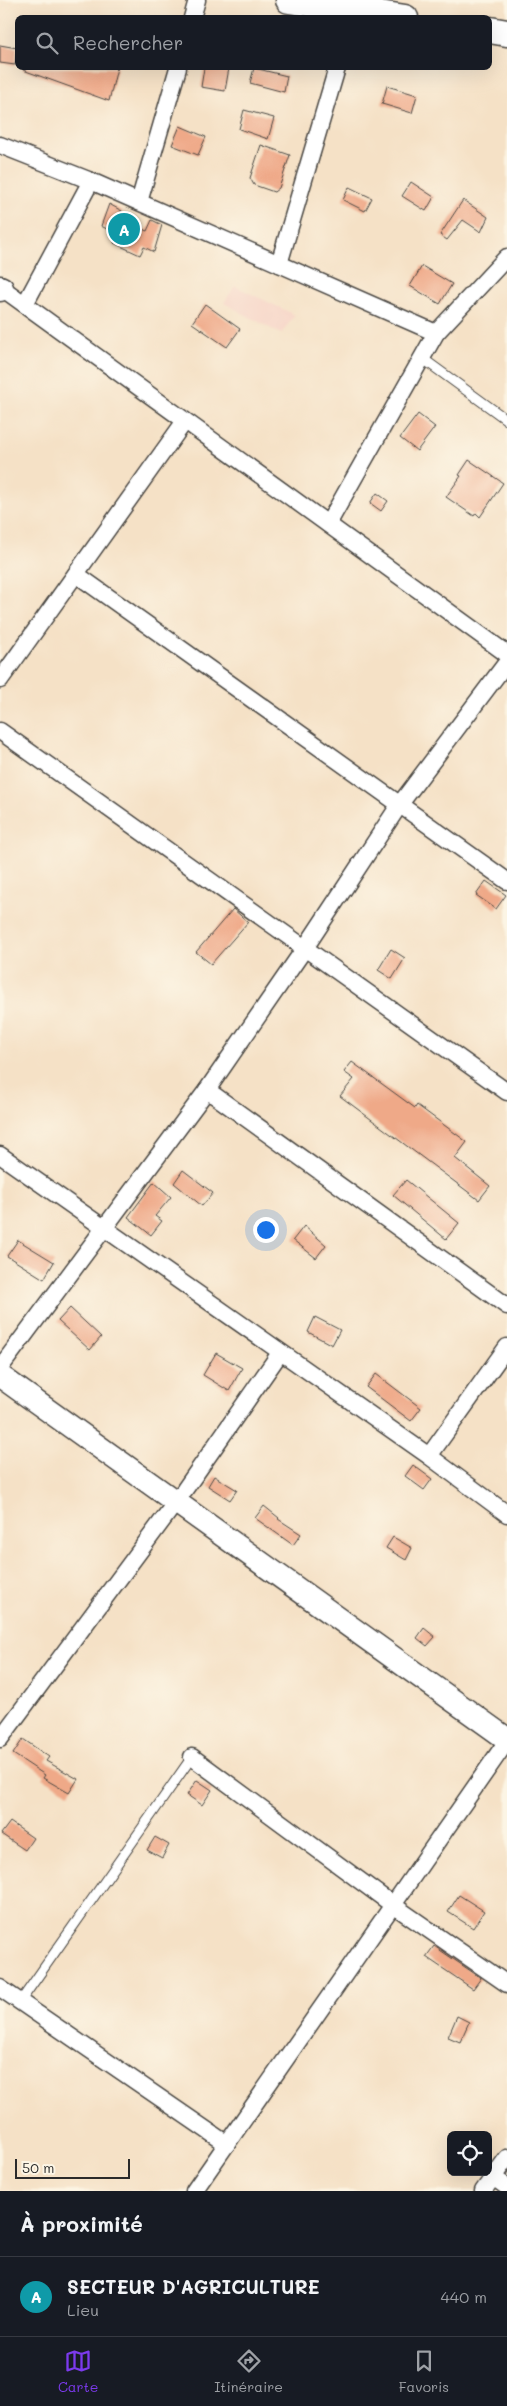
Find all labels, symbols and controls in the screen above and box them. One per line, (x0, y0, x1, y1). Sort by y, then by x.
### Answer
search box (15, 15, 492, 70)
icon: search (33, 29, 61, 57)
text: Rechercher (73, 30, 183, 55)
pin: A (108, 210, 140, 248)
your location (253, 1217, 279, 1243)
map controls (447, 2131, 492, 2176)
button: locate (447, 2131, 492, 2176)
scale bar (15, 2156, 130, 2179)
text: 50 m (22, 2158, 54, 2177)
text: À proximité (20, 2210, 143, 2237)
text: SECTEUR D'AGRICULTURE (67, 2274, 320, 2299)
text: A (30, 2286, 42, 2307)
text: 440 m (440, 2286, 487, 2307)
text: Lieu (67, 2299, 99, 2320)
tab: Carte (58, 2347, 98, 2396)
tab: Itinéraire (214, 2347, 283, 2396)
tab: Favoris (399, 2347, 449, 2396)

